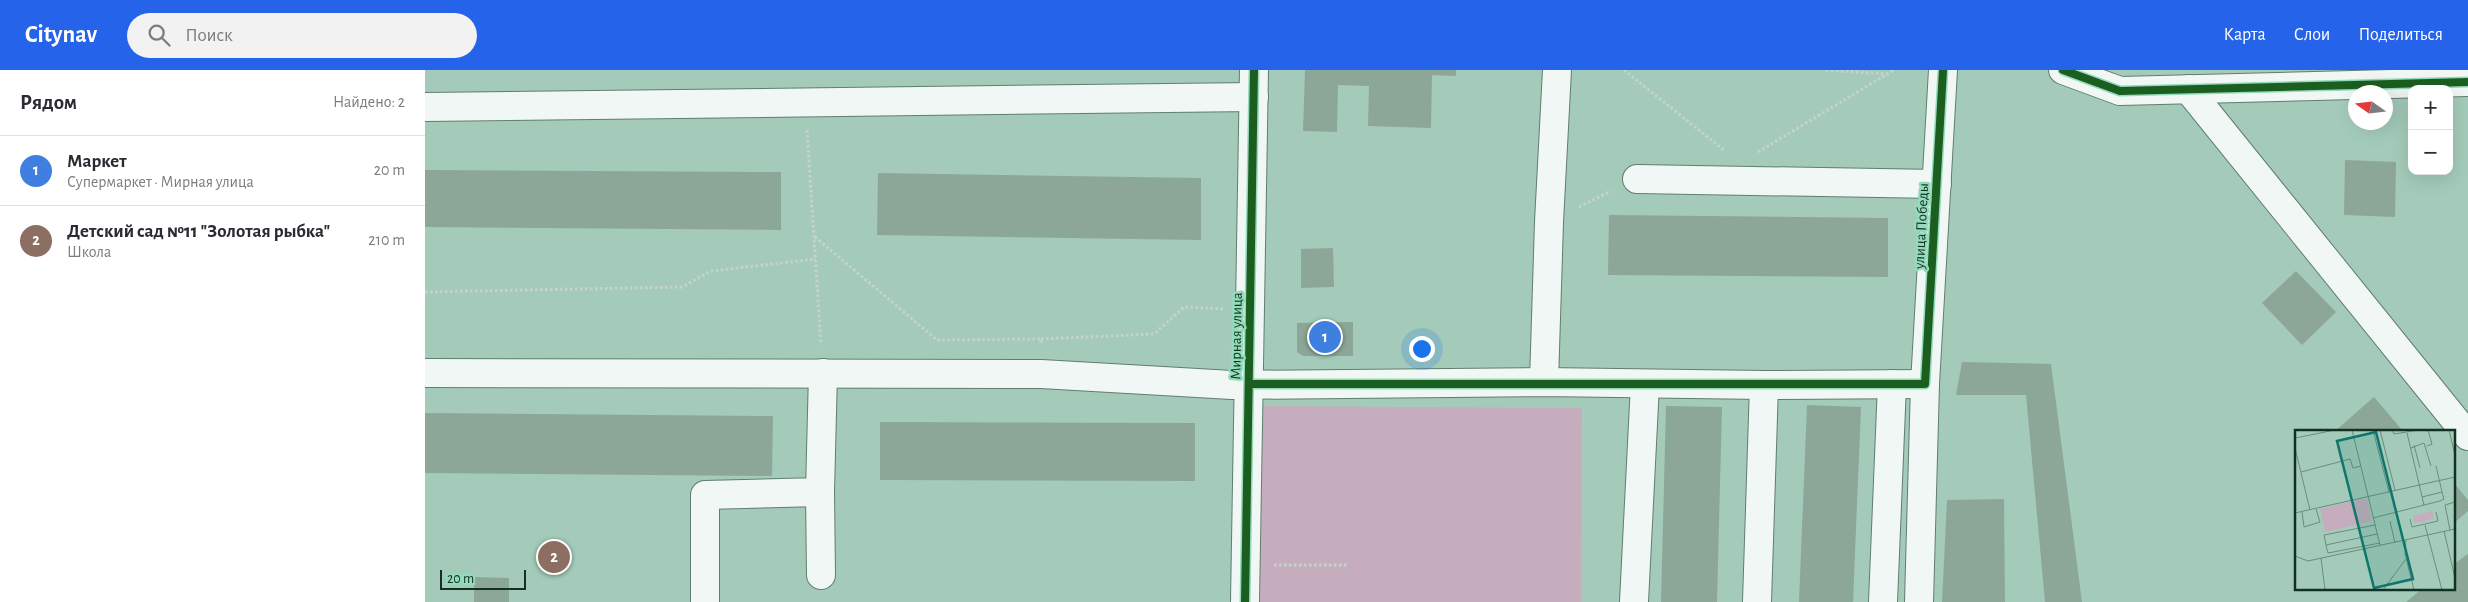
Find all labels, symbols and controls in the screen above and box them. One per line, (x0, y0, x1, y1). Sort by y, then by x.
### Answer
search box (127, 13, 477, 58)
icon: search (145, 21, 173, 49)
text: Citynav (25, 23, 97, 47)
text: Поиск (185, 26, 233, 45)
text: Карта (2224, 26, 2266, 44)
text: Слои (2294, 26, 2330, 44)
text: Поделиться (2358, 26, 2443, 44)
north arrow (2348, 85, 2393, 130)
map controls (2408, 85, 2453, 175)
button: + (2408, 85, 2453, 130)
text: Рядом (20, 92, 77, 113)
text: Найдено: 2 (333, 94, 405, 110)
button: − (2408, 130, 2453, 175)
text: Маркет (67, 152, 127, 171)
text: 1 (33, 162, 39, 178)
text: 20 m (374, 162, 405, 178)
text: Супермаркет · Мирная улица (67, 174, 254, 190)
street label: улица Победы (1912, 183, 1931, 270)
text: Детский сад №11 "Золотая рыбка" (67, 222, 330, 241)
text: 2 (32, 232, 40, 248)
text: 210 m (368, 232, 405, 248)
text: Школа (67, 244, 111, 260)
street label: Мирная улица (1228, 292, 1245, 380)
pin: 1 (1309, 318, 1341, 356)
your location (1409, 336, 1435, 362)
inset map (2295, 430, 2455, 590)
pin: 2 (538, 538, 570, 576)
scale bar (440, 567, 526, 590)
text: 20 m (447, 572, 474, 586)

